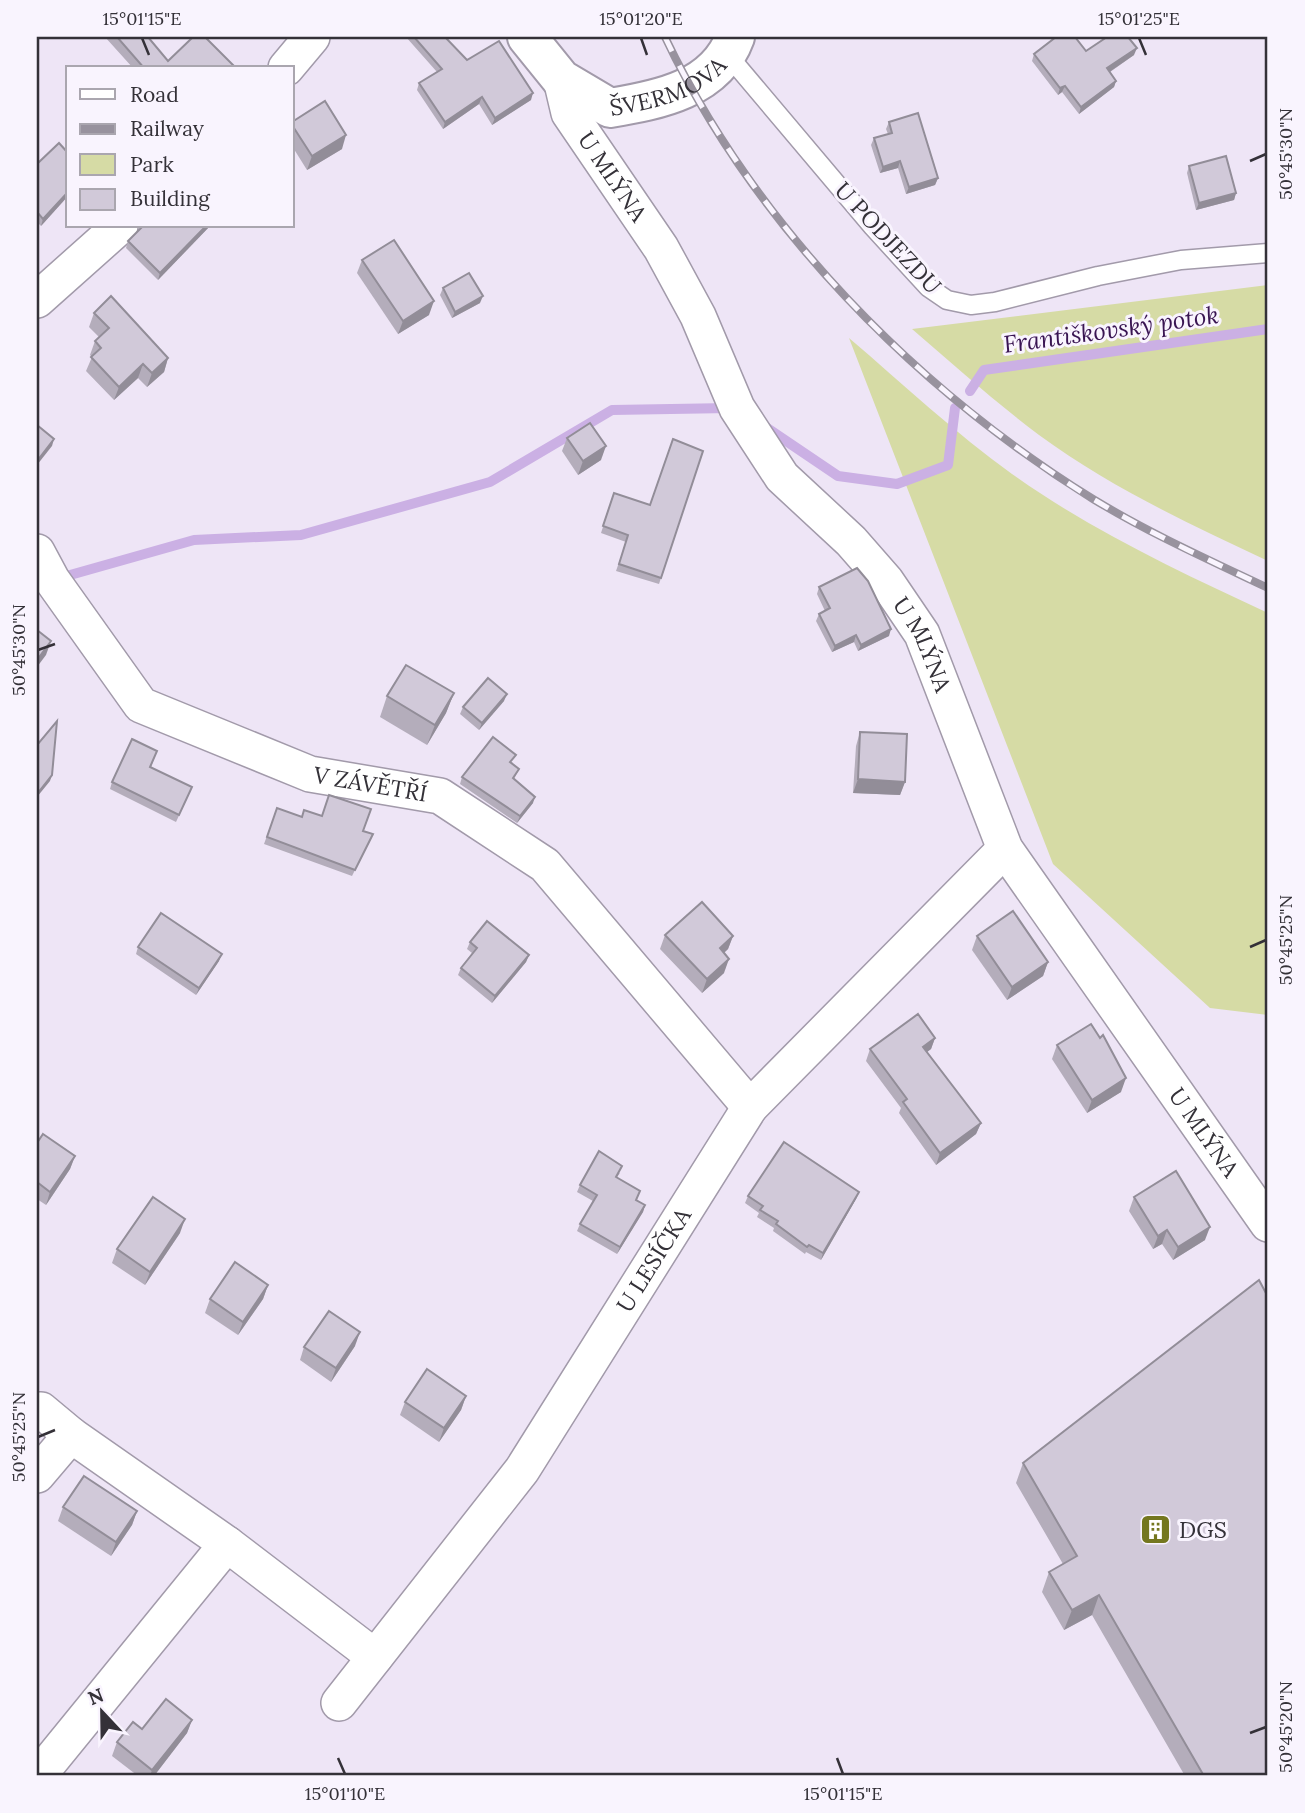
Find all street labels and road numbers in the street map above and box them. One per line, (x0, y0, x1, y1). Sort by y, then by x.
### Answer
street label: ŠVERMOVA (607, 50, 733, 122)
street label: U MLÝNA (572, 126, 654, 227)
street label: U PODJEZDU (829, 175, 948, 300)
street label: U MLÝNA (887, 591, 958, 696)
street label: V ZÁVĚTŘÍ (310, 760, 430, 808)
street label: U MLÝNA (1163, 1082, 1246, 1183)
street label: U LESÍČKA (610, 1202, 697, 1318)

